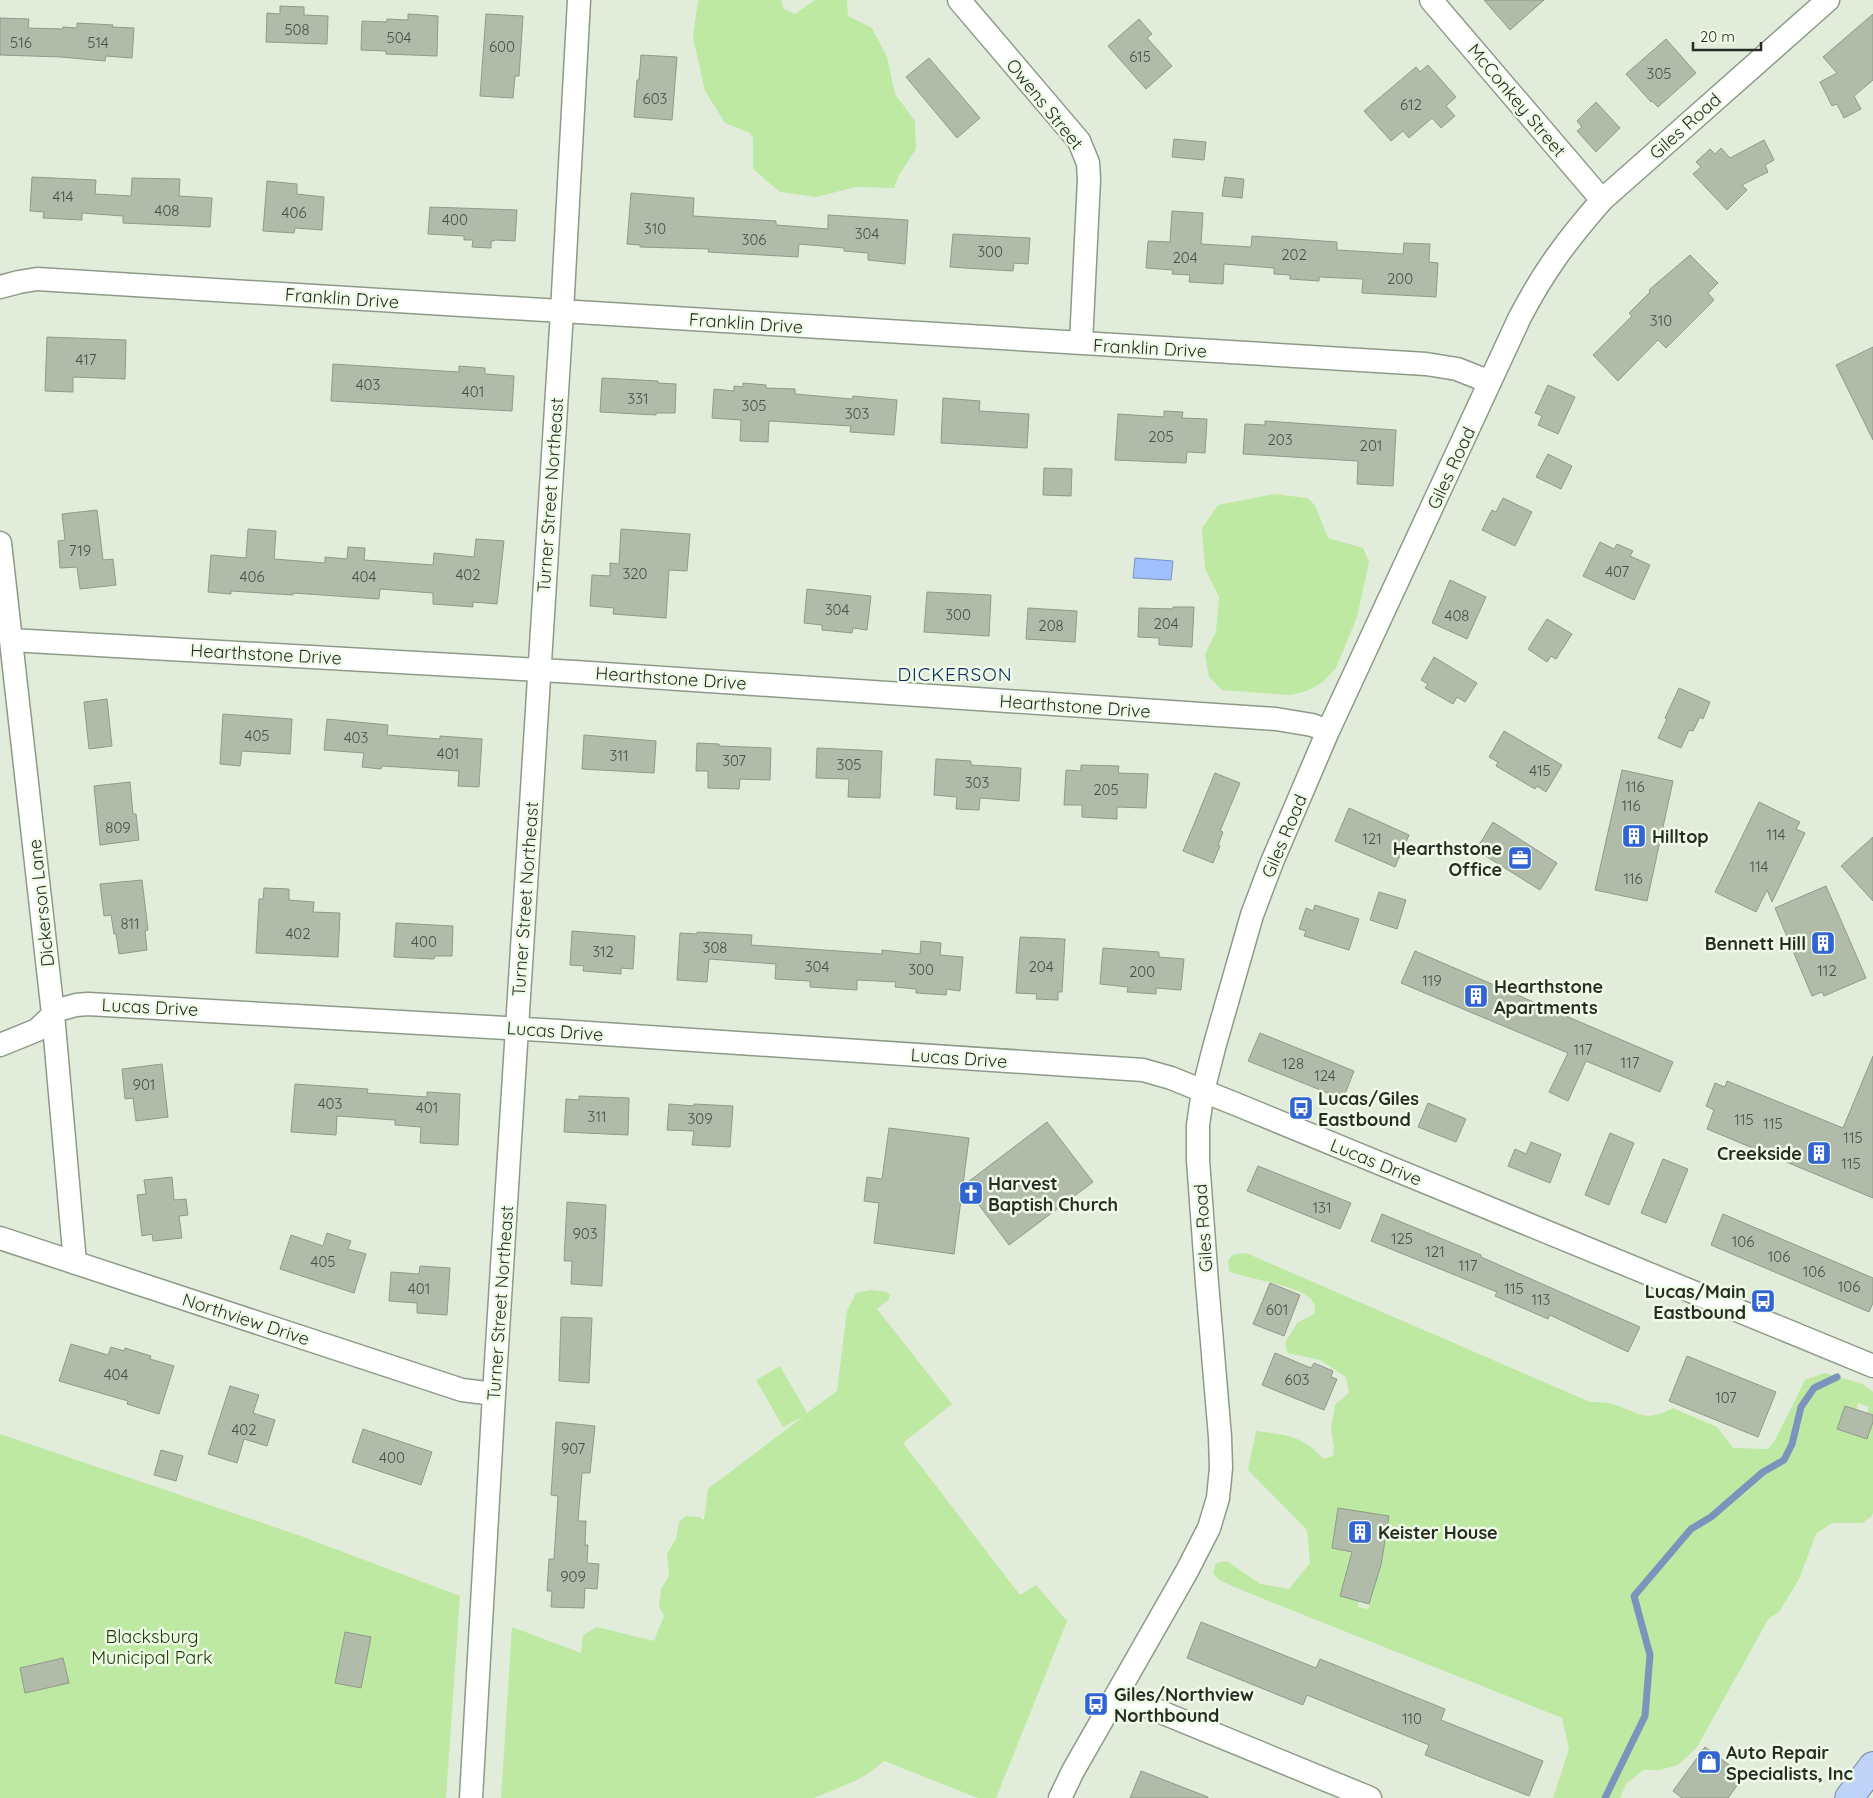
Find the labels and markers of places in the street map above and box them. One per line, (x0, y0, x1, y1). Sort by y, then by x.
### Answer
building icon: Hilltop (1621, 823, 1647, 849)
place label: Hilltop (1652, 825, 1709, 848)
place label: Hearthstone Office (1393, 837, 1502, 881)
office icon: Hearthstone Office (1507, 845, 1533, 871)
building icon: Bennett Hill (1810, 930, 1836, 956)
place label: Bennett Hill (1705, 932, 1806, 955)
place label: Hearthstone Apartments (1494, 975, 1603, 1019)
building icon: Hearthstone Apartments (1463, 983, 1489, 1009)
place label: Lucas/Giles Eastbound (1318, 1087, 1419, 1131)
bus stop icon: Lucas/Giles Eastbound (1288, 1095, 1314, 1121)
building icon: Creekside (1806, 1140, 1832, 1166)
place label: Creekside (1717, 1142, 1802, 1165)
place label: Harvest Baptish Church (988, 1172, 1118, 1216)
church icon: Harvest Baptish Church (958, 1180, 984, 1206)
place label: Lucas/Main Eastbound (1645, 1280, 1746, 1324)
bus stop icon: Lucas/Main Eastbound (1750, 1288, 1776, 1314)
building icon: Keister House (1347, 1519, 1373, 1545)
place label: Keister House (1378, 1521, 1498, 1544)
place label: Giles/Northview Northbound (1114, 1683, 1254, 1727)
bus stop icon: Giles/Northview Northbound (1083, 1691, 1109, 1717)
place label: Auto Repair Specialists, Inc (1726, 1741, 1853, 1785)
shop icon: Auto Repair Specialists, Inc (1696, 1749, 1722, 1775)

